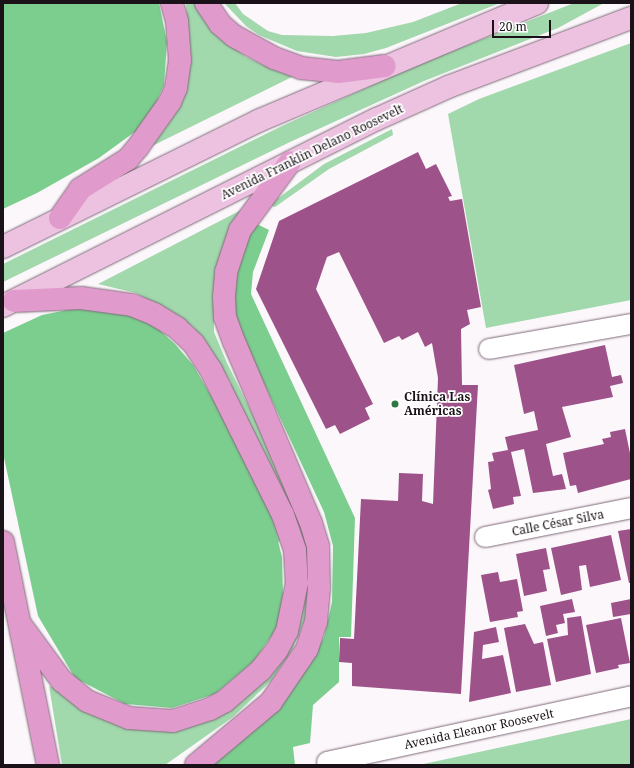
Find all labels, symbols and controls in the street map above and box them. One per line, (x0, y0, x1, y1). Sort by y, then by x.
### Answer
scale bar (494, 12, 553, 38)
text: 20 m (499, 18, 527, 35)
street label: Avenida Franklin Delano Roosevelt (219, 102, 405, 202)
place label: Clínica Las Américas (404, 390, 470, 418)
marker: Clínica Las Américas (389, 398, 401, 410)
street label: Calle César Silva (511, 507, 605, 539)
street label: Avenida Eleanor Roosevelt (403, 706, 555, 752)

